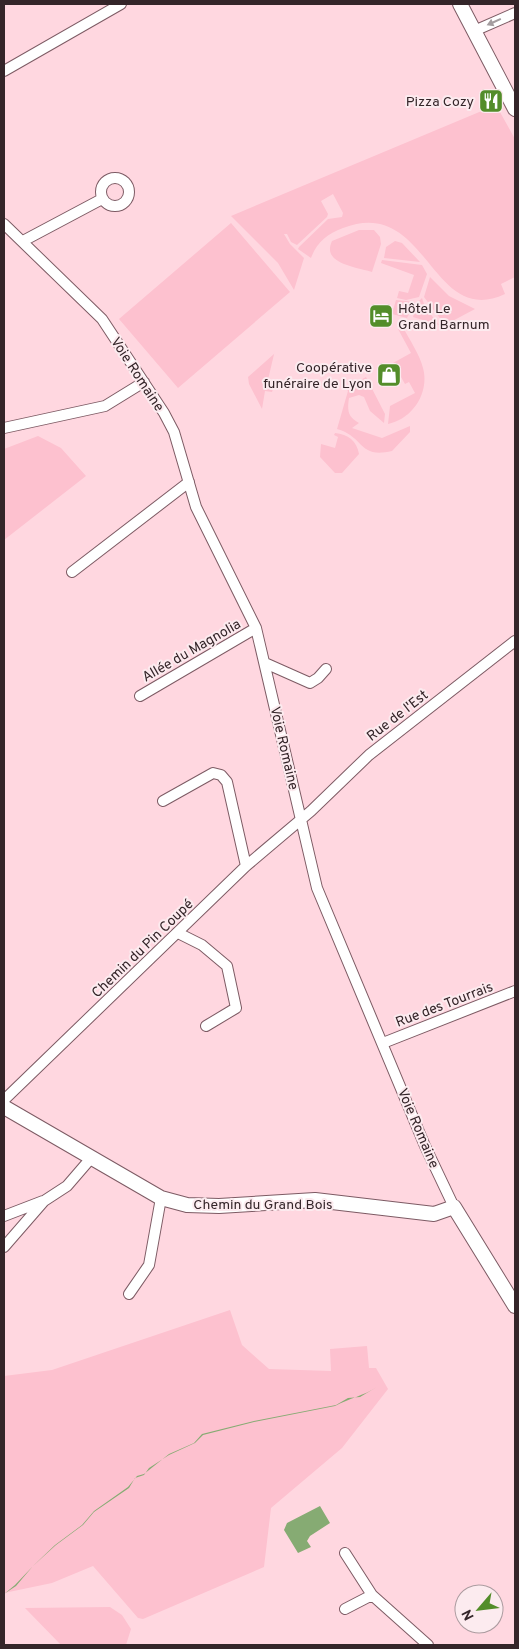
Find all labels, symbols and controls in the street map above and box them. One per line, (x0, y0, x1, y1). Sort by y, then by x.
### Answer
one-way arrow (487, 18, 501, 26)
restaurant icon: Pizza Cozy (478, 88, 504, 114)
place label: Pizza Cozy (406, 94, 474, 111)
place label: Hôtel Le Grand Barnum (398, 301, 490, 334)
hotel icon: Hôtel Le Grand Barnum (368, 303, 394, 329)
street label: Voie Romaine (106, 334, 167, 415)
place label: Coopérative funéraire de Lyon (263, 360, 372, 393)
shop icon: Coopérative funéraire de Lyon (376, 362, 402, 388)
street label: Allée du Magnolia (139, 616, 244, 686)
street label: Rue de l'Est (364, 687, 432, 745)
street label: Voie Romaine (266, 705, 301, 792)
street label: Chemin du Pin Coupé (89, 896, 197, 1002)
street label: Rue des Tourrais (393, 979, 496, 1032)
street label: Voie Romaine (393, 1086, 442, 1171)
street label: Chemin du Grand Bois (193, 1197, 333, 1214)
north arrow (454, 1584, 504, 1634)
text: N (459, 1606, 479, 1623)

